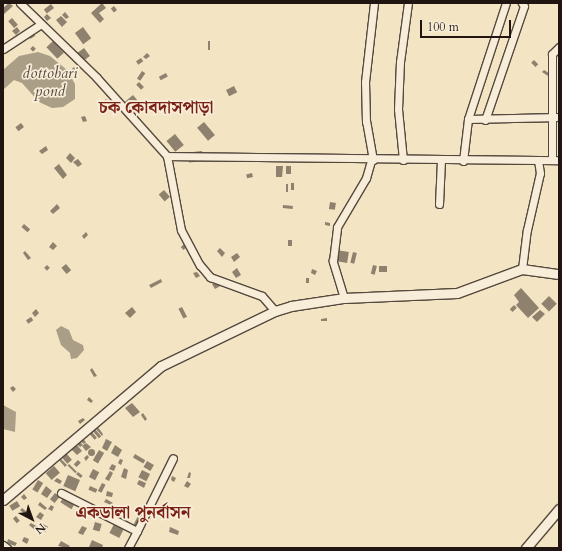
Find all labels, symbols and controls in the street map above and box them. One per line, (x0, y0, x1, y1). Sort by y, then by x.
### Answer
scale bar (422, 12, 513, 38)
text: 100 m (427, 19, 459, 35)
water label: dottobari pond (22, 63, 78, 101)
district label: চক কোবদাসপাড়া (99, 98, 213, 118)
north arrow (12, 499, 52, 539)
district label: একডালা পুনর্বাসন (75, 503, 191, 523)
text: N (32, 520, 49, 537)

